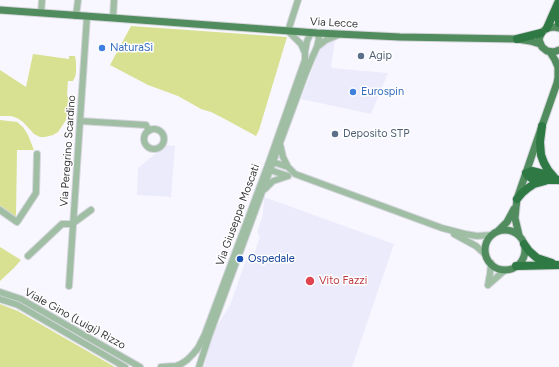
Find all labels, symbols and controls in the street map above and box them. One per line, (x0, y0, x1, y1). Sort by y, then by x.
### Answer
street label: Via Lecce (310, 15, 358, 31)
place label: NaturaSì (110, 41, 153, 55)
marker: NaturaSì (97, 43, 107, 53)
place label: Agip (369, 49, 392, 63)
marker: Agip (356, 51, 366, 61)
place label: Eurospin (361, 85, 404, 99)
marker: Eurospin (348, 87, 358, 97)
street label: Via Peregrino Scardino (58, 95, 78, 207)
place label: Deposito STP (343, 127, 410, 141)
marker: Deposito STP (330, 129, 340, 139)
street label: Via Giuseppe Moscati (213, 162, 263, 268)
place label: Ospedale (248, 252, 295, 266)
marker: Ospedale (235, 254, 245, 264)
place label: Vito Fazzi (319, 274, 367, 288)
marker: Vito Fazzi (304, 275, 316, 287)
street label: Viale Gino (Luigi) Rizzo (22, 286, 128, 352)

